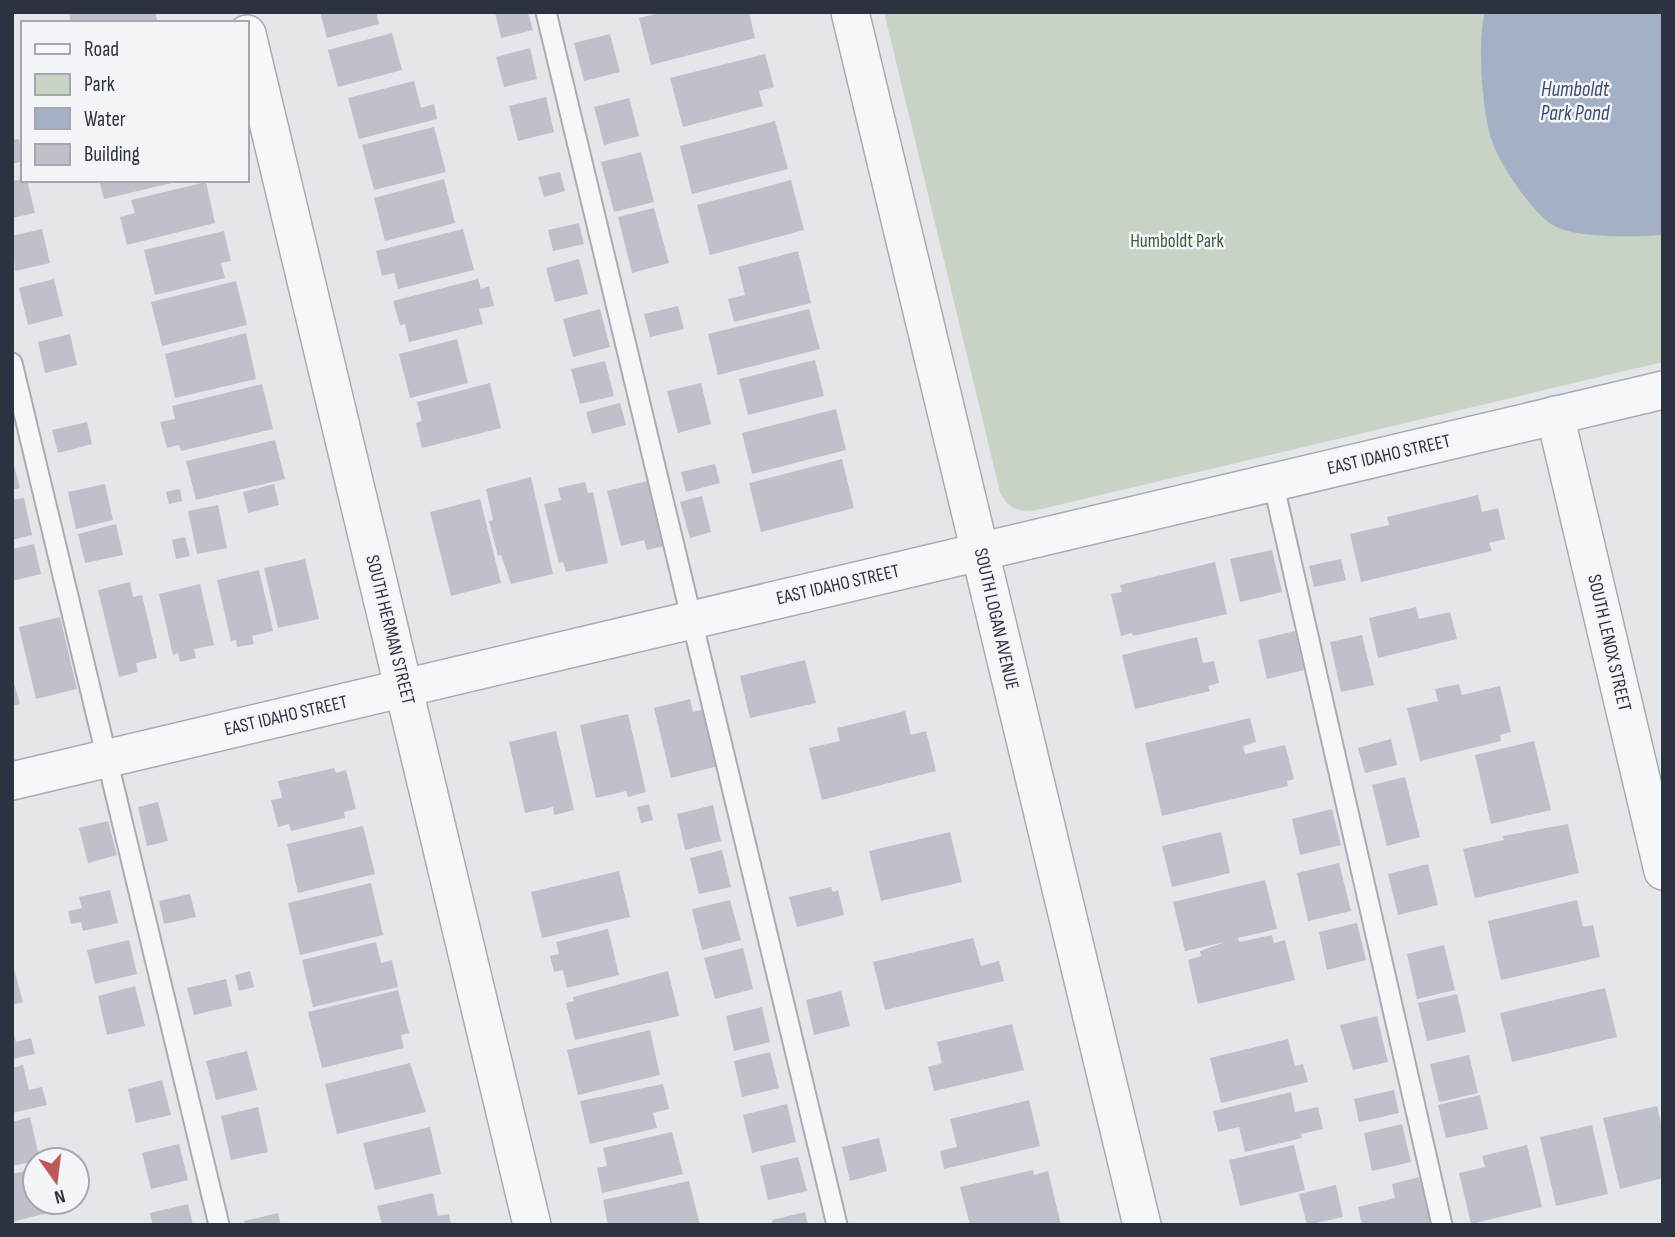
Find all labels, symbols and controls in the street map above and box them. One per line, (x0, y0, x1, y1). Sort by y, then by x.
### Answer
legend (21, 21, 248, 182)
text: Road (84, 37, 119, 62)
text: Park (84, 72, 115, 97)
water label: Humboldt Park Pond (1541, 77, 1611, 126)
text: Water (84, 107, 126, 132)
text: Building (84, 142, 140, 167)
park label: Humboldt Park (1130, 230, 1225, 253)
street label: EAST IDAHO STREET (1325, 430, 1453, 480)
street label: SOUTH LOGAN AVENUE (969, 546, 1023, 692)
street label: SOUTH HERMAN STREET (360, 553, 420, 708)
street label: EAST IDAHO STREET (774, 560, 902, 610)
street label: SOUTH LENOX STREET (1582, 572, 1636, 714)
street label: EAST IDAHO STREET (222, 691, 350, 741)
north arrow (21, 1146, 91, 1216)
text: N (52, 1184, 67, 1208)

